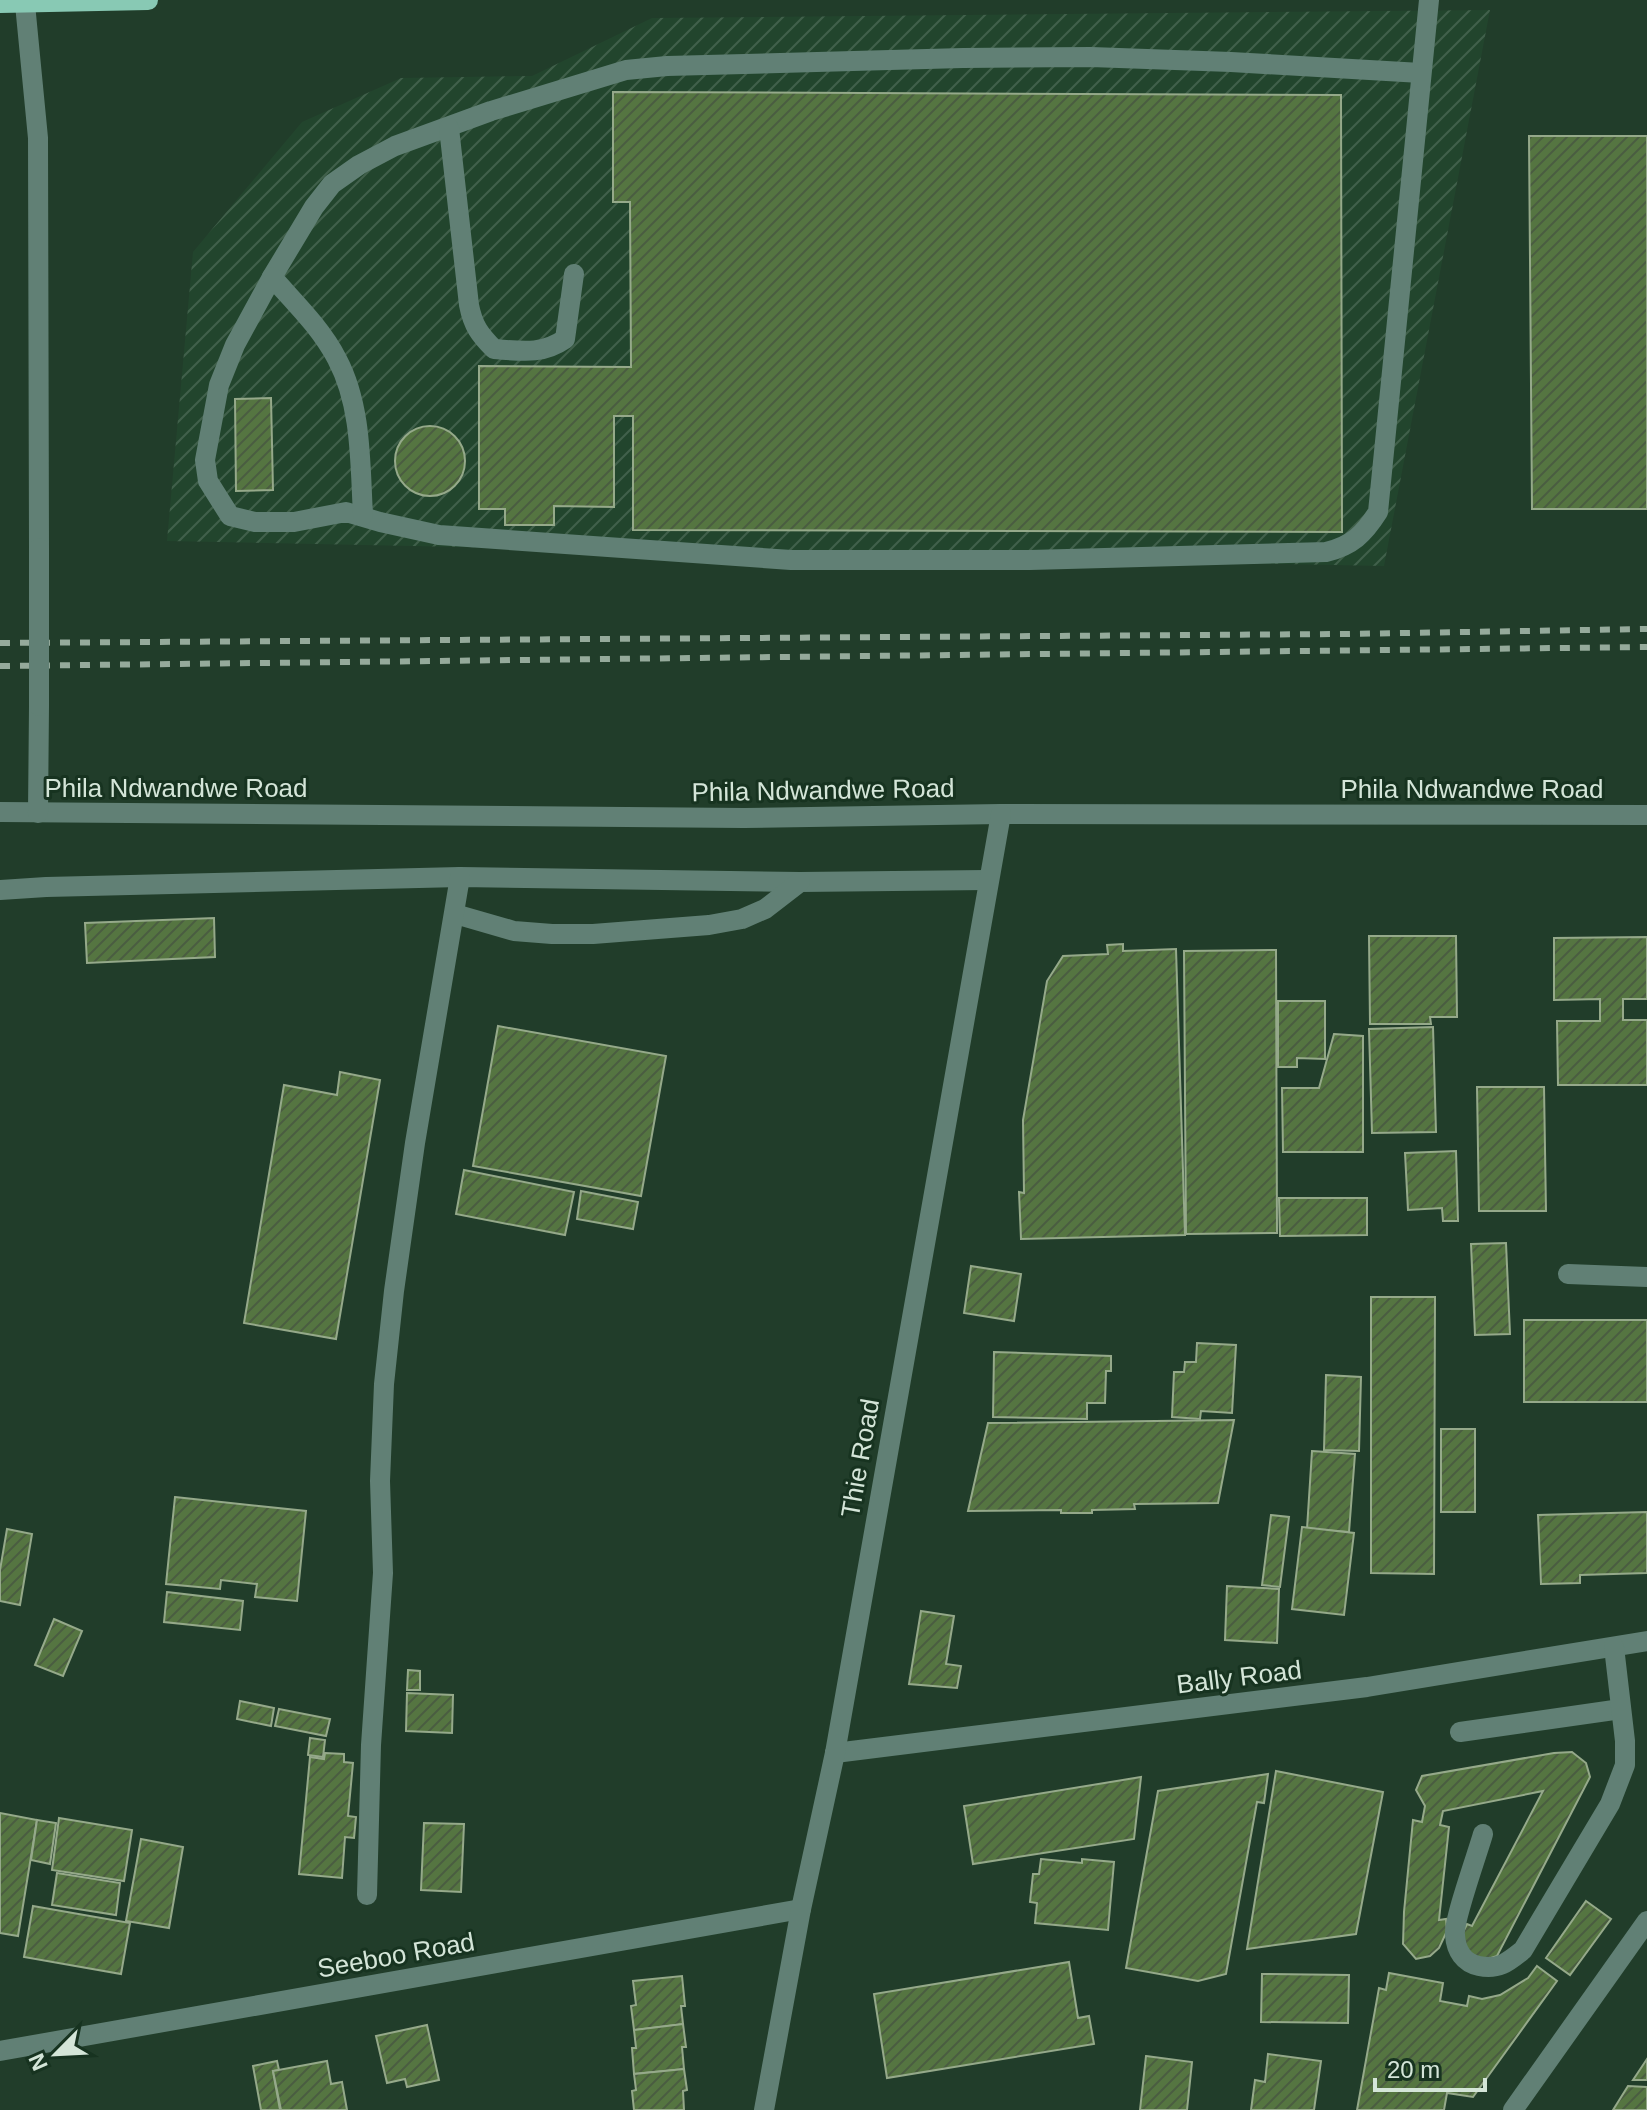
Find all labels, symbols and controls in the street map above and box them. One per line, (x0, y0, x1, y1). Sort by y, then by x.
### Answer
street label: Phila Ndwandwe Road (44, 773, 308, 803)
street label: Phila Ndwandwe Road (691, 773, 955, 807)
street label: Phila Ndwandwe Road (1340, 774, 1604, 804)
street label: Thie Road (835, 1396, 885, 1520)
street label: Bally Road (1175, 1654, 1303, 1700)
street label: Seeboo Road (315, 1926, 477, 1984)
north arrow (16, 2014, 96, 2094)
scale bar (1375, 2042, 1485, 2092)
text: N (24, 2050, 53, 2074)
text: 20 m (1387, 2056, 1440, 2083)

